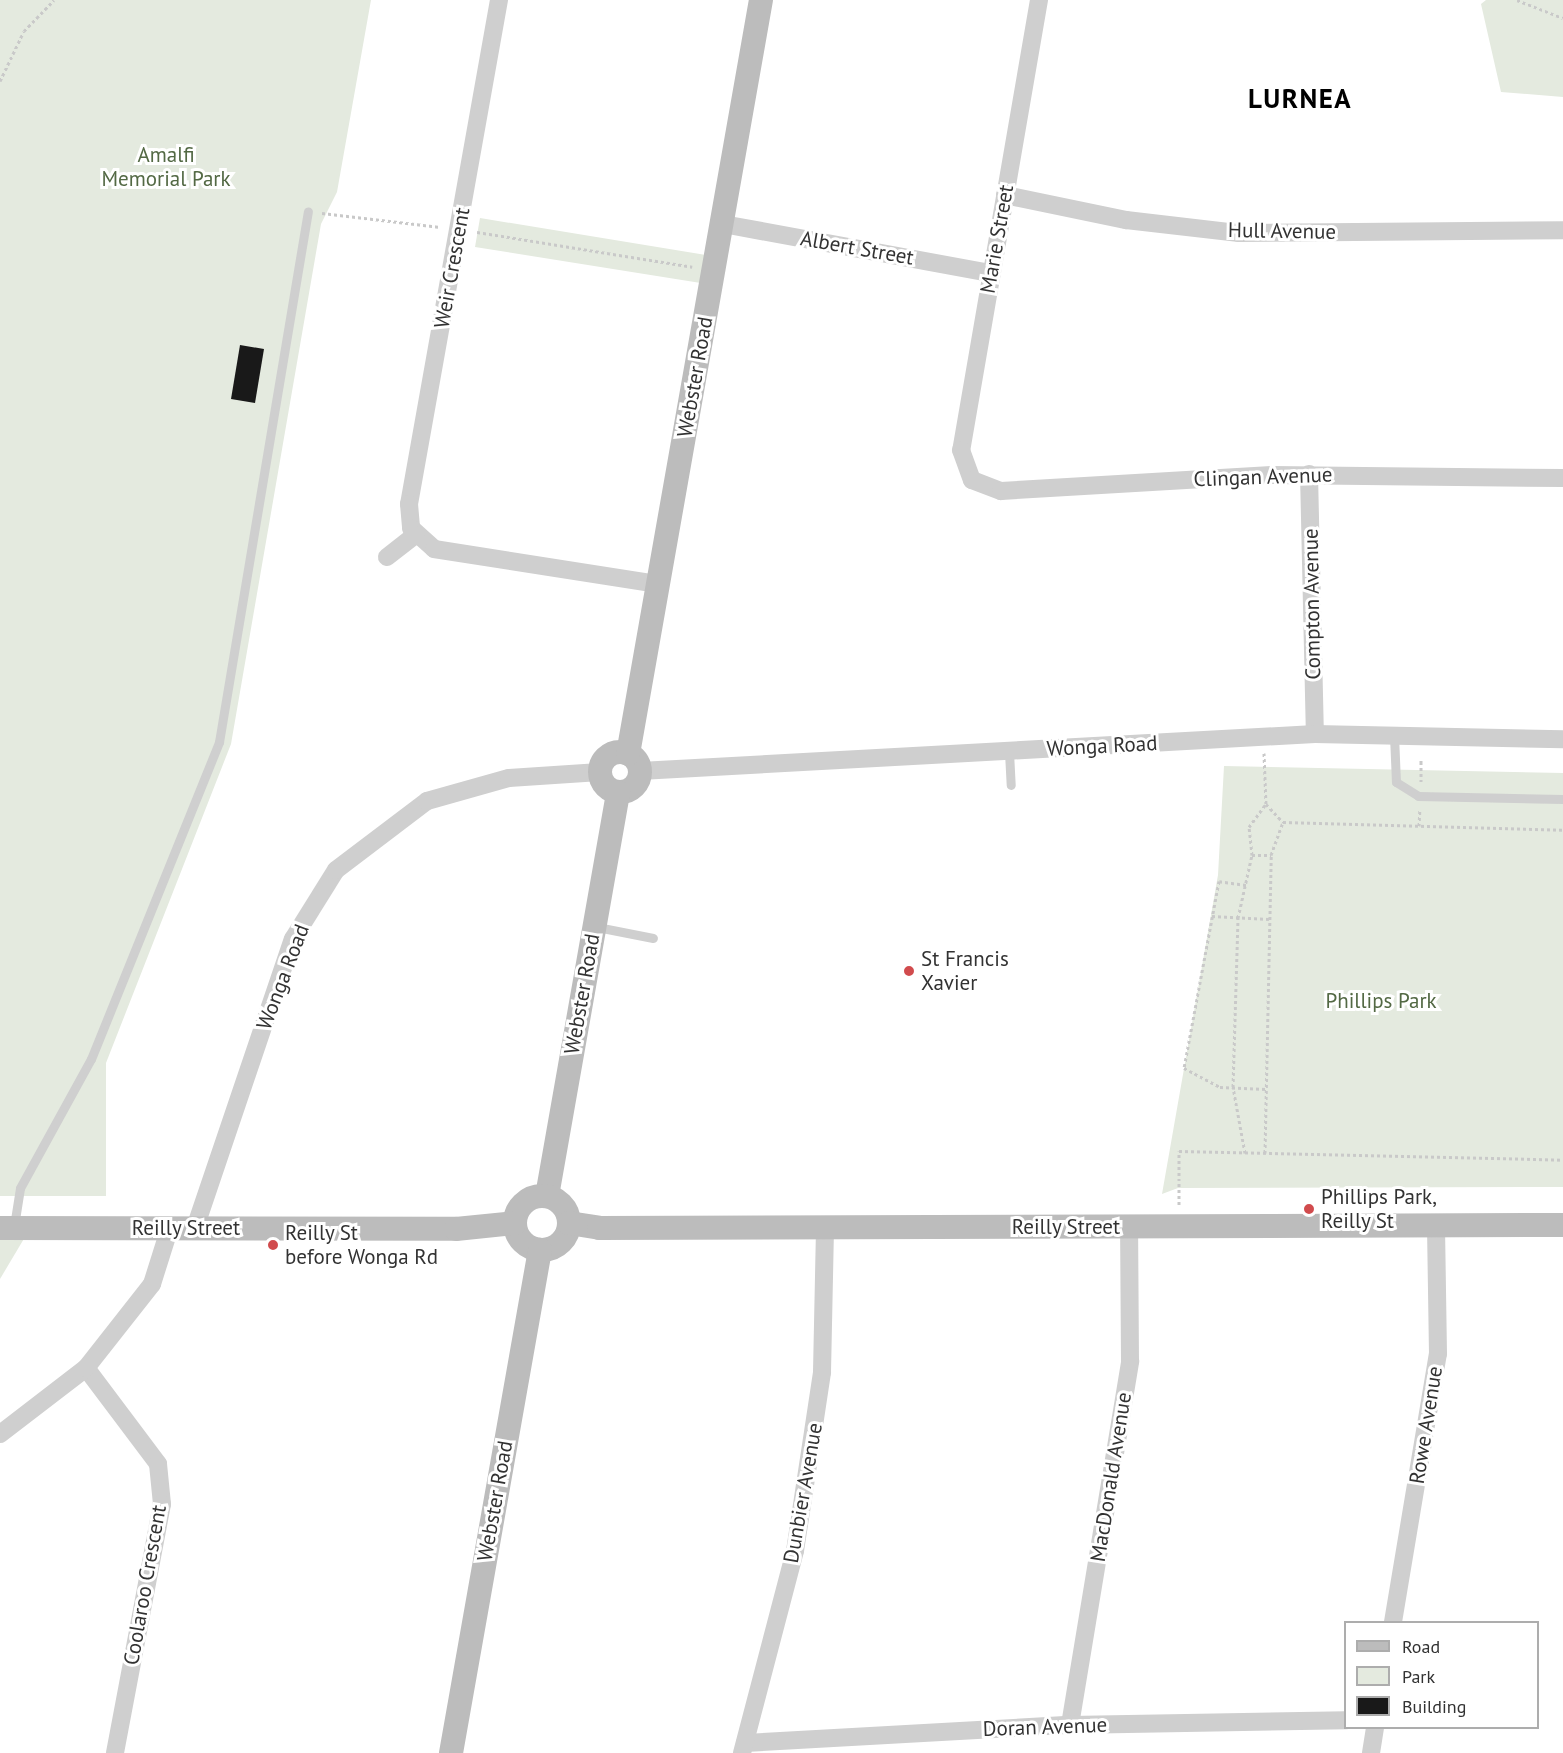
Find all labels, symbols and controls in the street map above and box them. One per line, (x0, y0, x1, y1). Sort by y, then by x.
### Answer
district label: LURNEA (1248, 83, 1352, 115)
park label: Amalfi Memorial Park (101, 142, 231, 192)
street label: Marie Street (975, 183, 1019, 295)
street label: Weir Crescent (429, 206, 475, 330)
street label: Hull Avenue (1227, 217, 1337, 245)
street label: Albert Street (798, 226, 916, 270)
street label: Webster Road (672, 315, 718, 439)
street label: Clingan Avenue (1193, 462, 1333, 492)
street label: Compton Avenue (1298, 528, 1326, 680)
street label: Wonga Road (1046, 731, 1158, 761)
street label: Wonga Road (251, 921, 315, 1033)
street label: Webster Road (559, 932, 605, 1056)
place label: St Francis Xavier (921, 946, 1009, 996)
marker: St Francis Xavier (902, 964, 916, 978)
park label: Phillips Park (1325, 988, 1437, 1014)
place label: Phillips Park, Reilly St (1321, 1184, 1437, 1234)
marker: Phillips Park, Reilly St (1302, 1202, 1316, 1216)
street label: Reilly Street (1011, 1214, 1121, 1240)
street label: Reilly Street (131, 1215, 241, 1241)
place label: Reilly St before Wonga Rd (285, 1220, 438, 1270)
marker: Reilly St before Wonga Rd (266, 1238, 280, 1252)
street label: Rowe Avenue (1404, 1364, 1448, 1486)
street label: MacDonald Avenue (1085, 1390, 1137, 1564)
street label: Dunbier Avenue (778, 1421, 828, 1565)
street label: Webster Road (472, 1439, 518, 1563)
street label: Coolaroo Crescent (119, 1503, 171, 1667)
legend (1344, 1621, 1539, 1729)
text: Road (1402, 1635, 1440, 1658)
text: Park (1402, 1665, 1435, 1688)
text: Building (1402, 1695, 1466, 1718)
street label: Doran Avenue (982, 1712, 1108, 1742)

